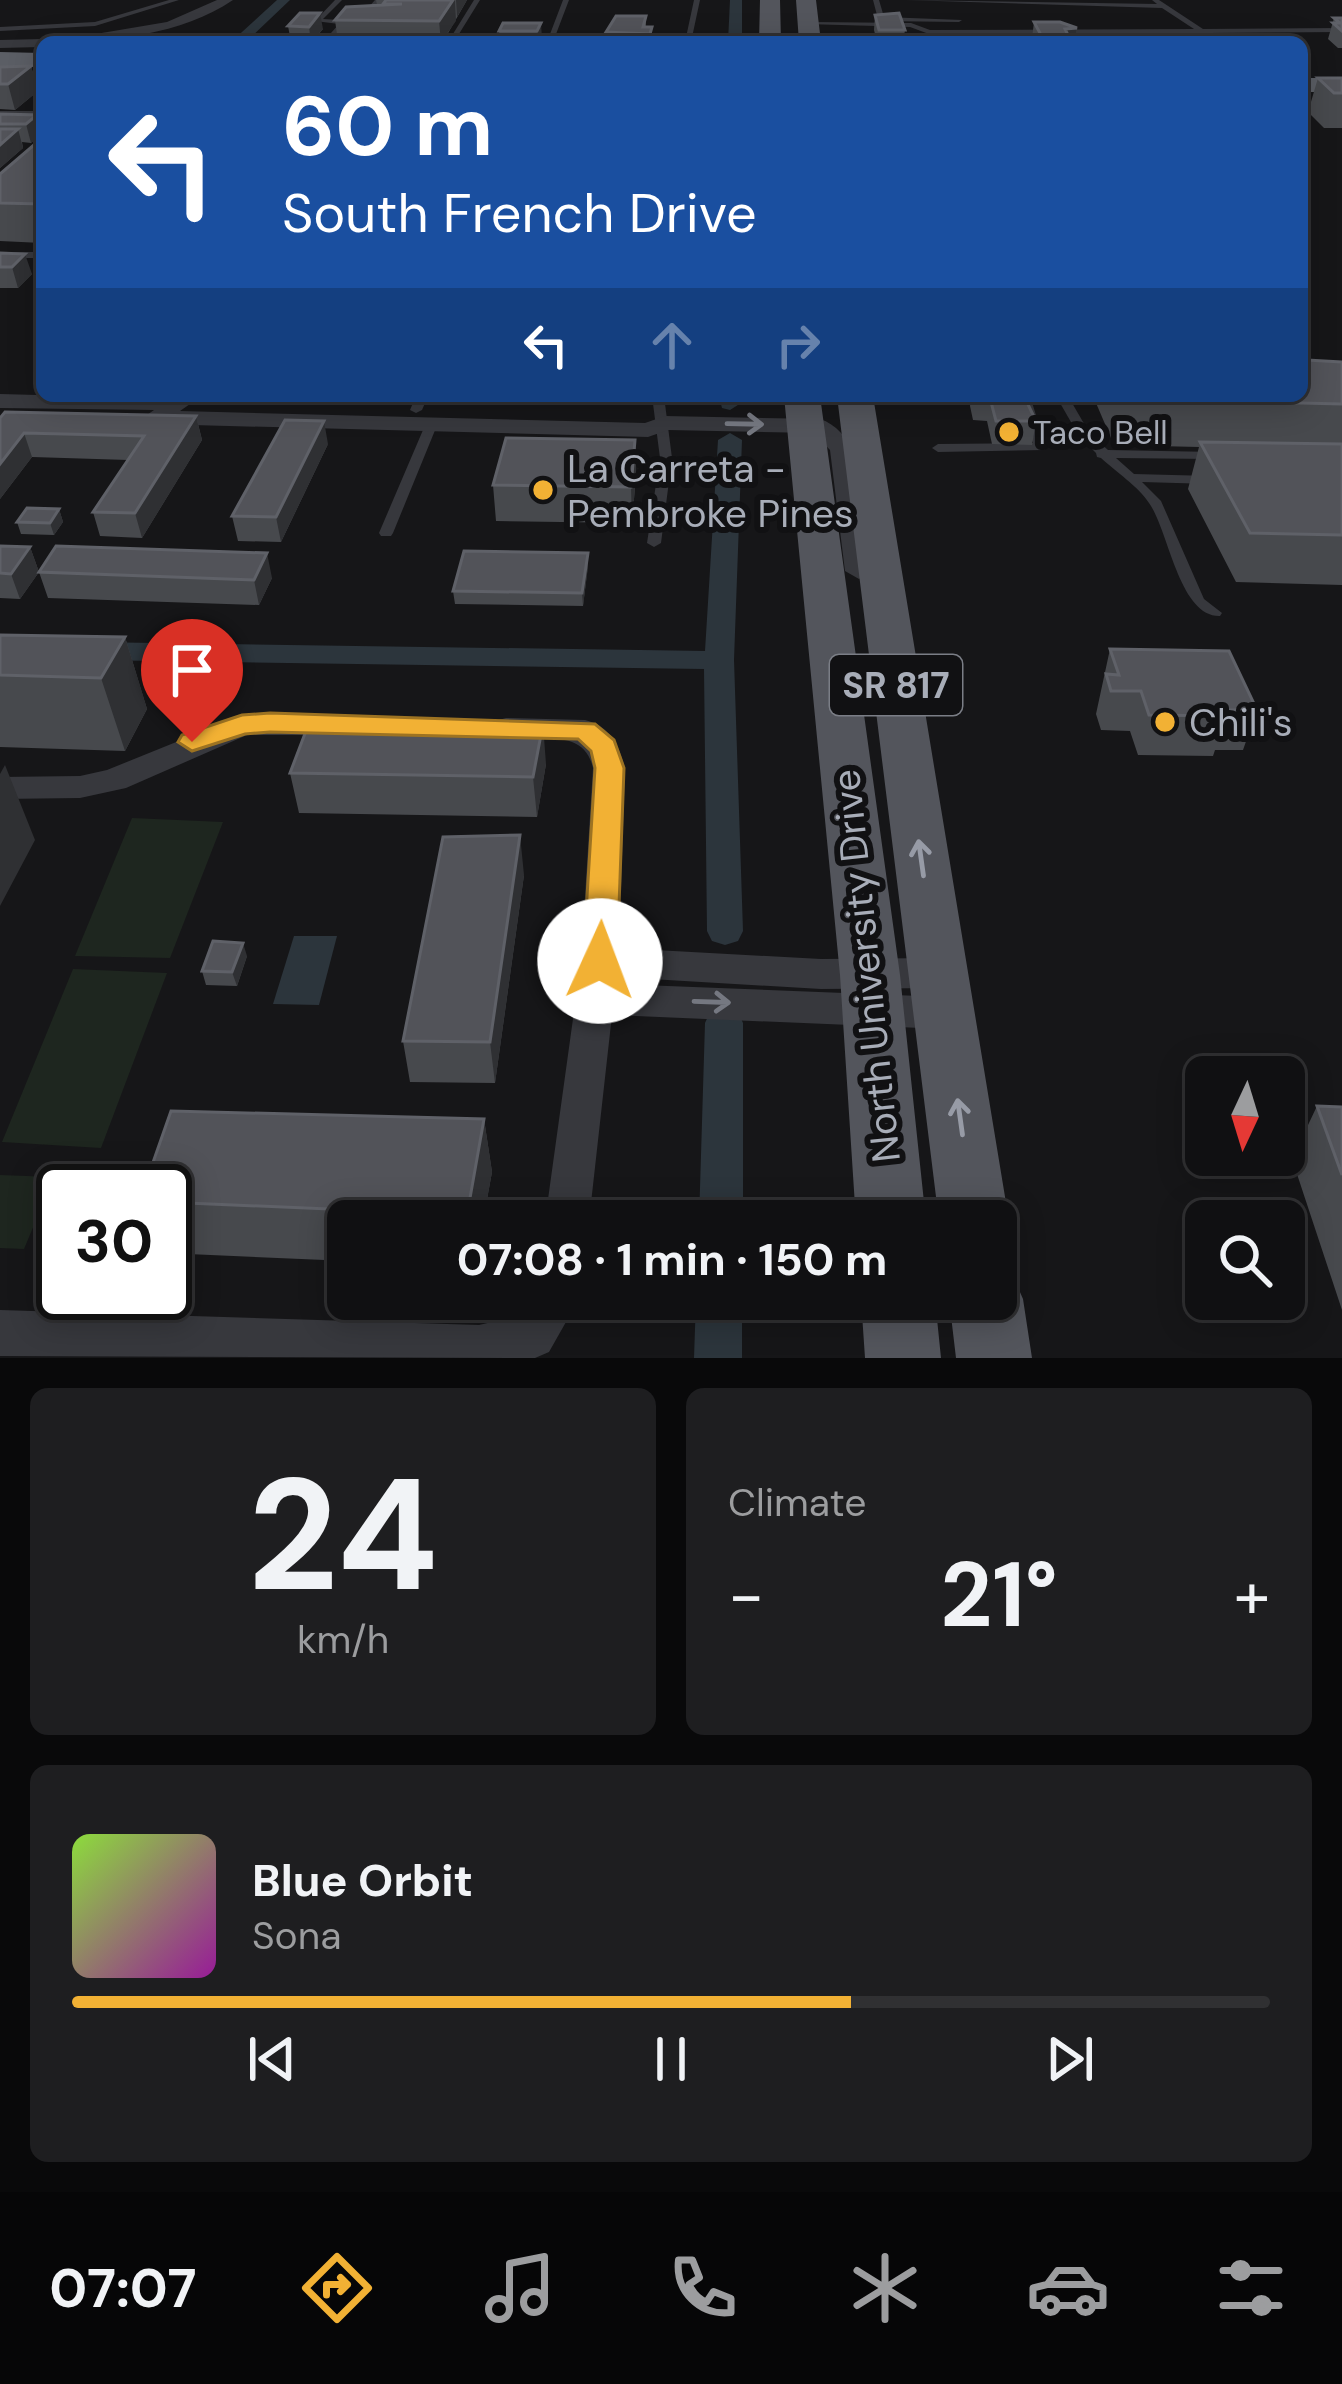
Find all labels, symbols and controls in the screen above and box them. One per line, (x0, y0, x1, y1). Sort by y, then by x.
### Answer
text: 60 m (282, 72, 493, 181)
icon: left (84, 84, 240, 240)
text: South French Drive (282, 178, 757, 249)
icon: left (513, 312, 579, 378)
icon: ahead (639, 312, 705, 378)
icon: right (765, 312, 831, 378)
place label: Taco Bell (1033, 411, 1168, 454)
one-way arrow (725, 412, 764, 435)
marker: Taco Bell (996, 419, 1022, 445)
place label: La Carreta - Pembroke Pines (567, 443, 854, 539)
marker: La Carreta - Pembroke Pines (530, 477, 556, 503)
pin (141, 619, 243, 742)
icon: arrive (159, 637, 225, 703)
road number: SR 817 (830, 655, 962, 715)
place label: Chili's (1189, 697, 1293, 748)
marker: Chili's (1152, 709, 1178, 735)
street label: North University Drive (820, 767, 912, 1165)
one-way arrow (909, 839, 932, 878)
position arrow (537, 898, 663, 1024)
one-way arrow (692, 991, 731, 1014)
north arrow (1185, 1056, 1305, 1176)
map controls (1185, 1056, 1305, 1320)
one-way arrow (948, 1098, 971, 1137)
speed limit sign: 30 (36, 1164, 192, 1320)
button: search (1185, 1200, 1305, 1320)
text: 07:08 · 1 min · 150 m (457, 1230, 887, 1289)
text: 24 (248, 1434, 438, 1637)
text: Climate (728, 1477, 866, 1528)
text: 21° (940, 1537, 1058, 1654)
text: − (728, 1553, 764, 1638)
text: + (1234, 1553, 1270, 1638)
text: km/h (297, 1614, 389, 1665)
text: Blue Orbit (252, 1851, 473, 1910)
text: Sona (252, 1910, 341, 1961)
icon: previous (239, 2026, 305, 2092)
icon: pause (638, 2026, 704, 2092)
icon: next (1037, 2026, 1103, 2092)
icon: directions (295, 2246, 379, 2330)
icon: music (478, 2246, 562, 2330)
icon: phone (661, 2246, 745, 2330)
icon: climate (843, 2246, 927, 2330)
icon: car (1026, 2246, 1110, 2330)
icon: filters (1209, 2246, 1293, 2330)
text: 07:07 (49, 2253, 196, 2324)

